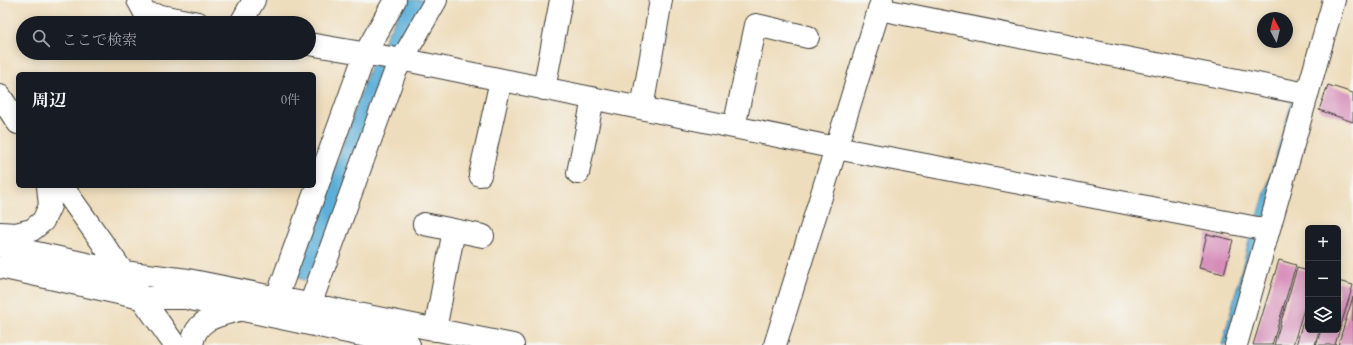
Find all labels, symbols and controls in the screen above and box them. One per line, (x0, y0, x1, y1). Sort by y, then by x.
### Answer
north arrow (1257, 12, 1293, 48)
search box (16, 16, 316, 60)
icon: search (30, 27, 52, 49)
text: ここで検索 (62, 30, 137, 49)
text: 周辺 (32, 89, 66, 111)
text: 0件 (281, 91, 300, 108)
map controls (1305, 225, 1341, 333)
button: + (1305, 225, 1341, 261)
button: − (1305, 261, 1341, 297)
button: layers (1305, 297, 1341, 333)

